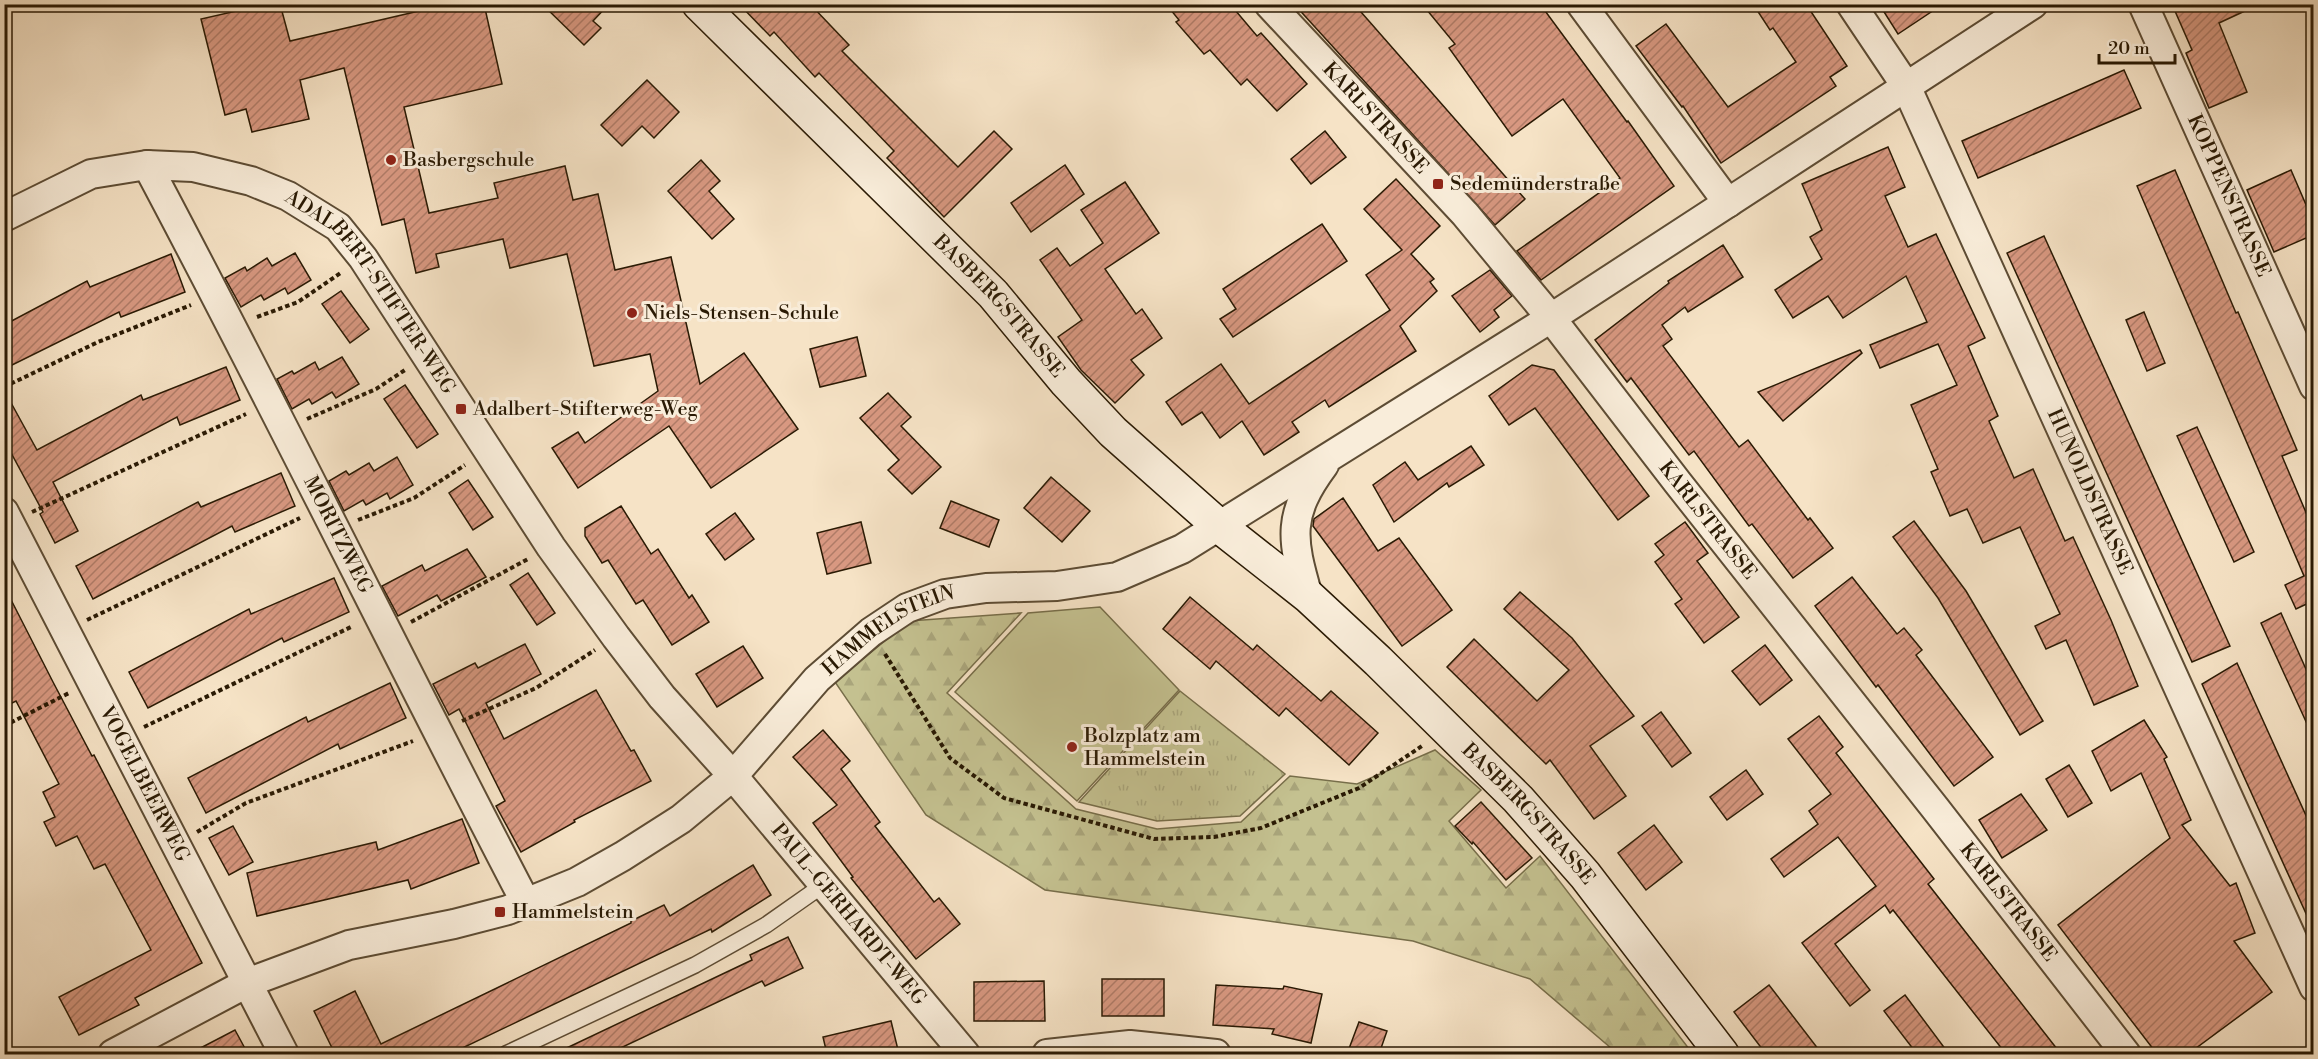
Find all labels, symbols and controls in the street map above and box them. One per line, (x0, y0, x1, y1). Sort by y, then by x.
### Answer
scale bar (2099, 27, 2176, 65)
text: 20 m (2108, 37, 2150, 60)
street label: KARLSTRASSE (1317, 57, 1434, 179)
street label: KOPPENSTRASSE (2182, 111, 2276, 281)
place label: Basbergschule (402, 148, 534, 173)
marker: Basbergschule (384, 153, 398, 167)
place label: Sedemünderstraße (1450, 172, 1620, 197)
marker: Sedemünderstraße (1431, 177, 1445, 191)
street label: ADALBERT-STIFTER-WEG (279, 184, 461, 399)
street label: BASBERGSTRASSE (927, 229, 1070, 383)
place label: Niels-Stensen-Schule (644, 301, 839, 326)
marker: Niels-Stensen-Schule (625, 306, 639, 320)
place label: Adalbert-Stifterweg-Weg (472, 397, 699, 422)
marker: Adalbert-Stifterweg-Weg (454, 402, 468, 416)
street label: HUNOLDSTRASSE (2041, 405, 2138, 578)
street label: KARLSTRASSE (1653, 456, 1762, 585)
street label: MORITZWEG (298, 472, 378, 598)
street label: HAMMELSTEIN (817, 580, 956, 681)
street label: VOGELBEERWEG (93, 701, 195, 866)
place label: Bolzplatz am Hammelstein (1083, 724, 1206, 772)
street label: BASBERGSTRASSE (1456, 737, 1600, 890)
marker: Bolzplatz am Hammelstein (1065, 740, 1079, 754)
street label: PAUL-GERHARDT-WEG (765, 818, 932, 1011)
street label: KARLSTRASSE (1954, 838, 2062, 967)
place label: Hammelstein (512, 900, 634, 925)
marker: Hammelstein (493, 905, 507, 919)

